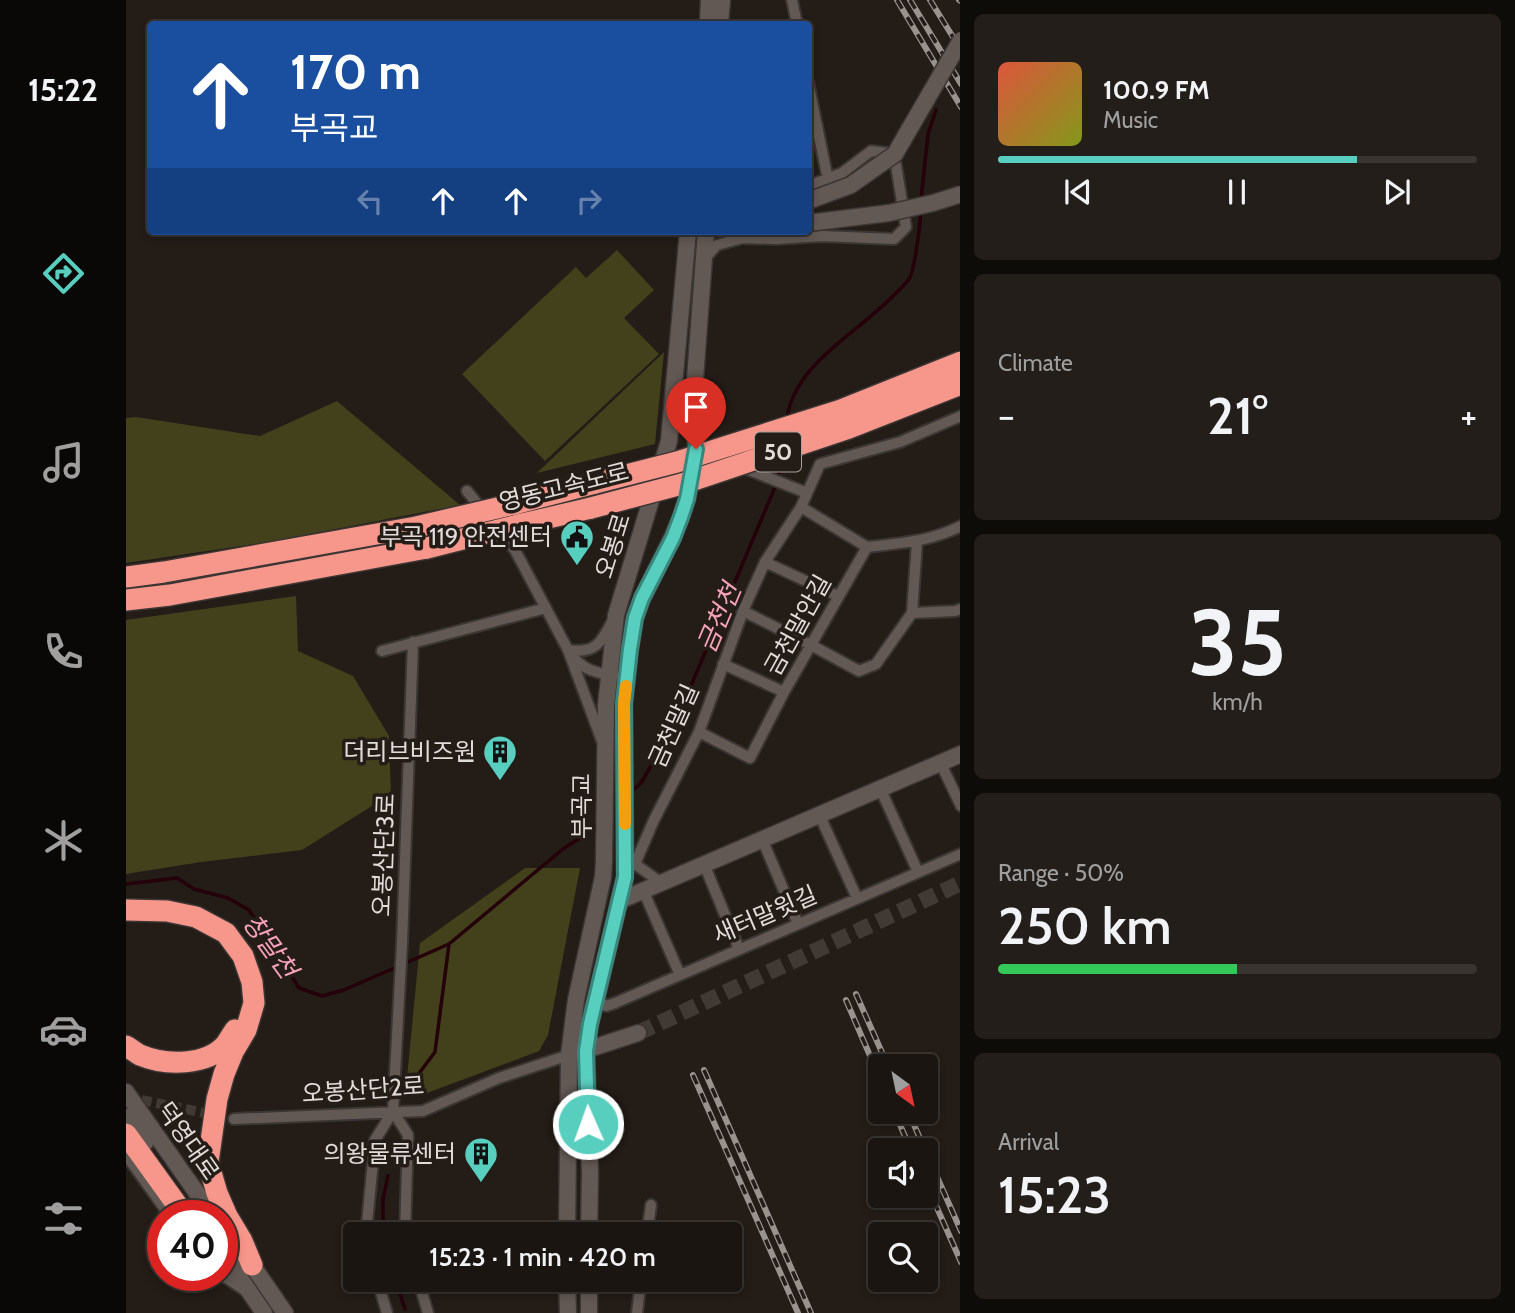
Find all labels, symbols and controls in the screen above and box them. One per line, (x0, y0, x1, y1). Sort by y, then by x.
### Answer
text: 170 m (290, 42, 421, 101)
icon: ahead (175, 49, 266, 140)
text: 15:22 (28, 70, 98, 109)
text: 100.9 FM (1103, 74, 1210, 106)
text: Music (1103, 106, 1158, 134)
text: 부곡교 (290, 108, 378, 147)
icon: previous (1059, 173, 1097, 211)
icon: pause (1218, 173, 1256, 211)
icon: next (1378, 173, 1416, 211)
icon: left (351, 182, 389, 220)
icon: ahead (424, 182, 462, 220)
icon: ahead (497, 182, 535, 220)
icon: right (570, 182, 608, 220)
icon: directions (39, 249, 88, 298)
text: Climate (998, 349, 1073, 377)
pin (666, 377, 726, 449)
text: 21° (1207, 384, 1268, 447)
icon: arrive (677, 388, 715, 426)
text: − (998, 392, 1015, 439)
text: + (1460, 392, 1477, 439)
road number: 50 (755, 432, 801, 472)
icon: music (39, 438, 88, 487)
street label: 영동고속도로 (496, 456, 632, 517)
street label: 오봉로 (589, 510, 636, 582)
public building icon: 부곡 119 안전센터 (558, 518, 596, 567)
place label: 부곡 119 안전센터 (379, 522, 552, 551)
street label: 금천말안길 (758, 569, 837, 680)
water label: 금천천 (690, 576, 749, 657)
text: 35 (1189, 587, 1286, 698)
icon: phone (39, 627, 88, 676)
street label: 금천말길 (642, 680, 705, 772)
text: km/h (1212, 688, 1263, 716)
building icon: 더리브비즈원 (481, 733, 519, 782)
place label: 더리브비즈원 (344, 737, 476, 766)
street label: 부곡교 (567, 773, 596, 839)
street label: 오봉산단3로 (367, 793, 400, 917)
icon: climate (39, 816, 88, 865)
text: Range · 50% (998, 859, 1124, 887)
street label: 새터말윗길 (708, 880, 821, 949)
text: 250 km (998, 894, 1172, 957)
water label: 창말천 (236, 908, 306, 987)
icon: car (39, 1005, 88, 1054)
north arrow (868, 1054, 938, 1124)
map controls (868, 1054, 938, 1292)
street label: 오봉산단2로 (301, 1071, 425, 1108)
position arrow (551, 1087, 625, 1161)
street label: 덕영대로 (151, 1096, 226, 1185)
text: Arrival (998, 1128, 1059, 1156)
building icon: 의왕물류센터 (462, 1135, 500, 1184)
button: sound (868, 1138, 938, 1208)
place label: 의왕물류센터 (324, 1139, 456, 1168)
text: 15:23 (998, 1163, 1111, 1226)
icon: filters (39, 1194, 88, 1243)
speed limit sign: 40 (147, 1200, 238, 1291)
button: search (868, 1222, 938, 1292)
text: 15:23 · 1 min · 420 m (429, 1241, 656, 1273)

